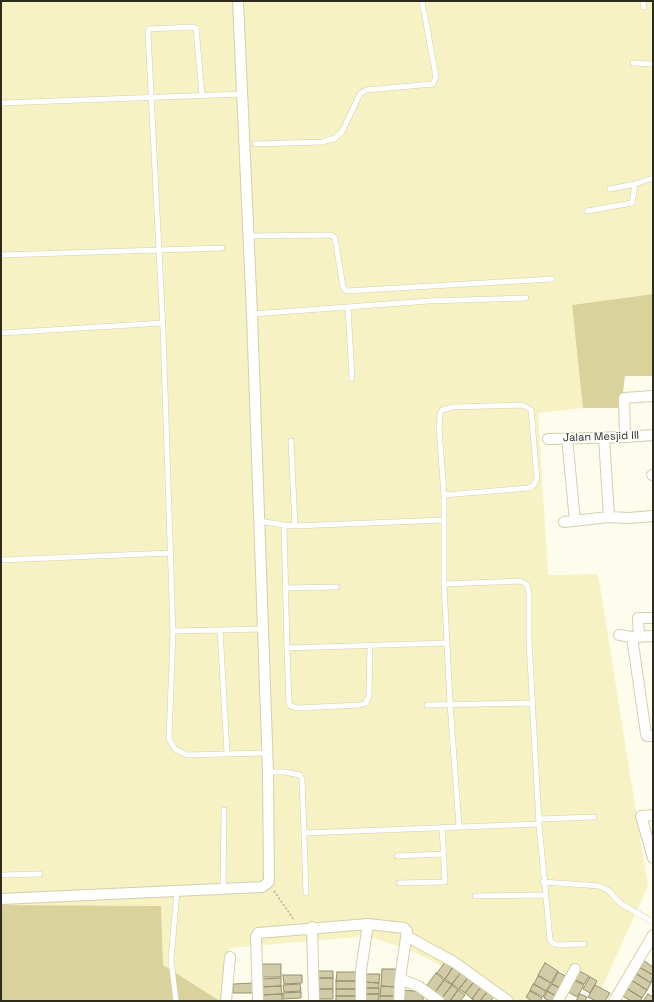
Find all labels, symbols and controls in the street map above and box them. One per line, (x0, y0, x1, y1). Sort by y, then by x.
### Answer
street label: Jalan Mesjid III (563, 429, 639, 445)

